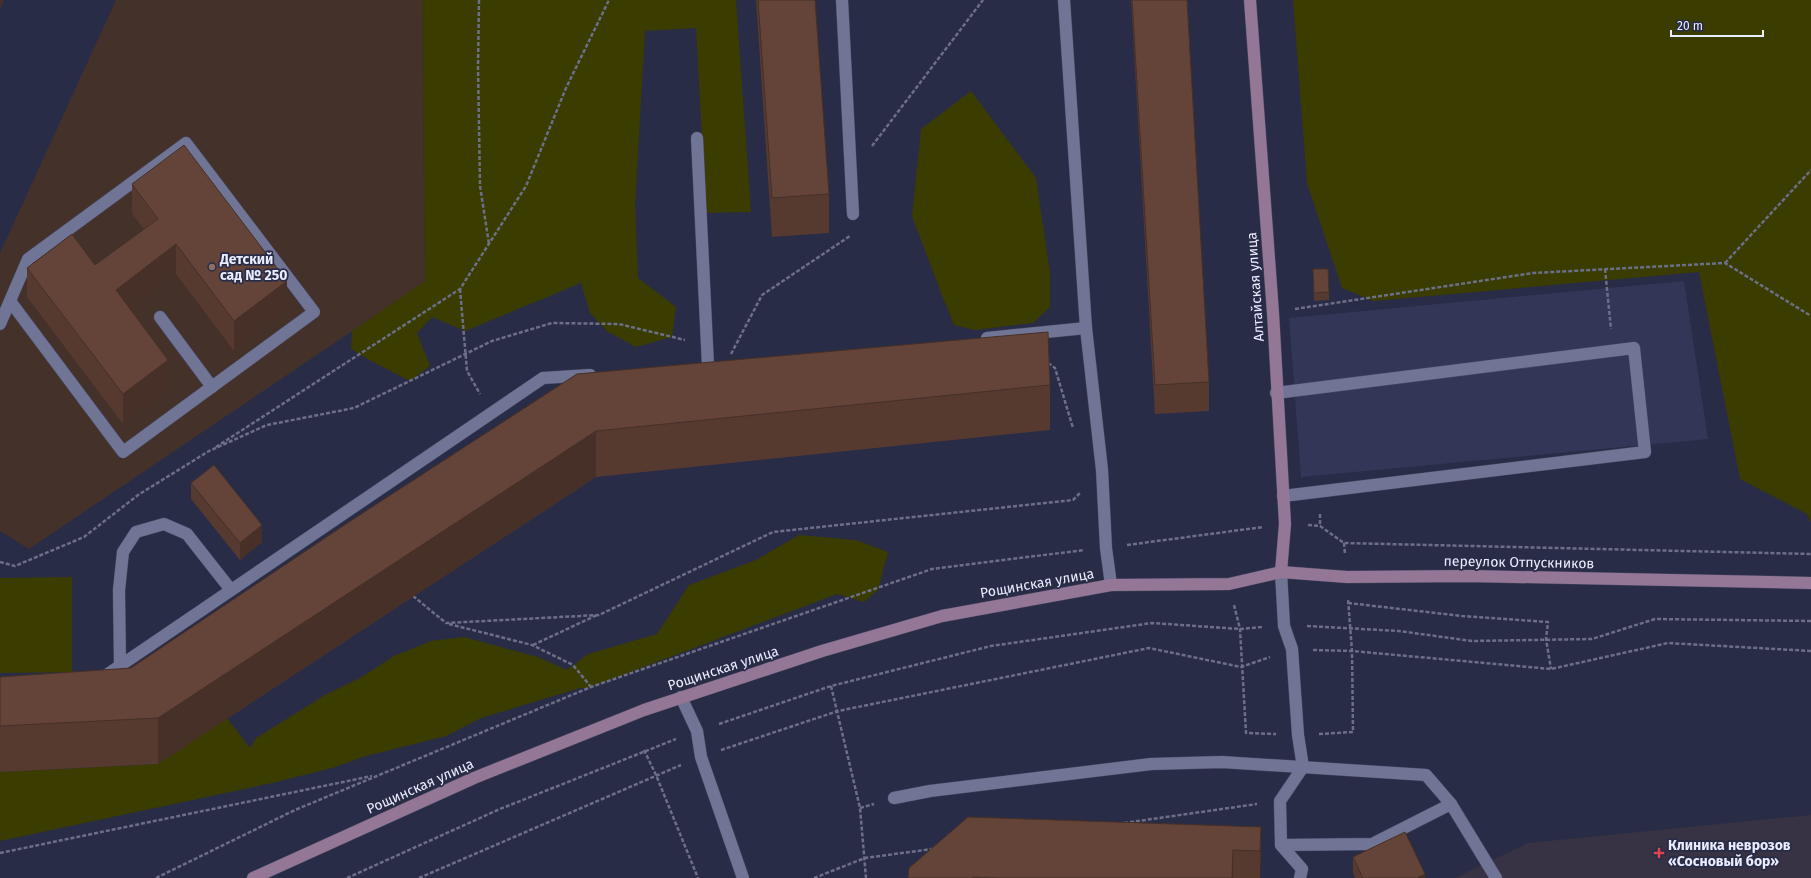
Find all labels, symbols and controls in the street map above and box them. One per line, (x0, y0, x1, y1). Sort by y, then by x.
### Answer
scale bar (1671, 12, 1763, 38)
text: 20 m (1677, 19, 1703, 33)
street label: Алтайская улица (1243, 232, 1268, 342)
place label: Детский сад № 250 (219, 251, 287, 284)
marker: Детский сад № 250 (207, 262, 217, 272)
street label: переулок Отпускников (1444, 553, 1595, 572)
street label: Рощинская улица (979, 565, 1095, 602)
street label: Рощинская улица (666, 643, 781, 694)
street label: Рощинская улица (364, 755, 476, 818)
place label: Клиника неврозов «Сосновый бор» (1668, 837, 1791, 870)
marker: Клиника неврозов «Сосновый бор» (1653, 847, 1665, 859)

